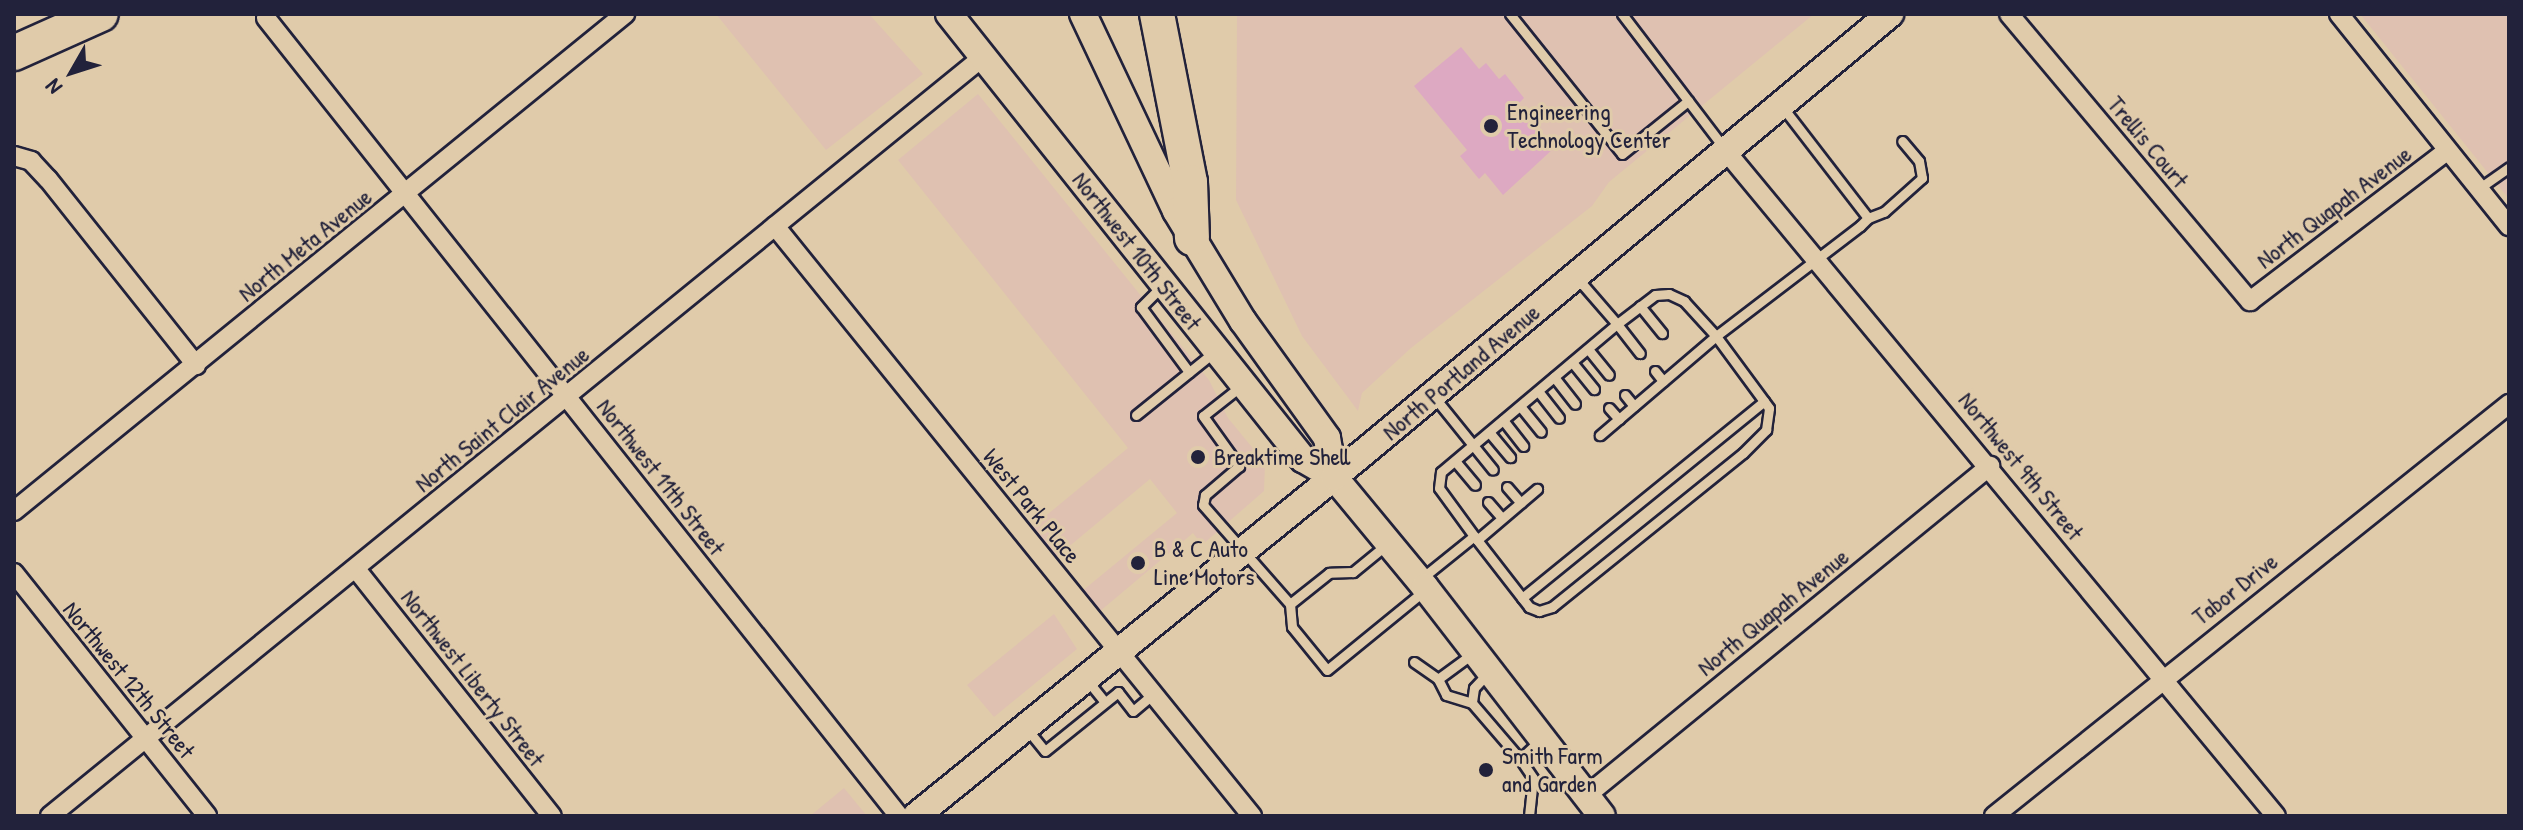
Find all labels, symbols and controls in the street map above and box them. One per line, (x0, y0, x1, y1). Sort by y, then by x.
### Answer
north arrow (32, 32, 112, 112)
text: N (38, 73, 69, 101)
street label: Trellis Court (2101, 90, 2195, 194)
place label: Engineering Technology Center (1507, 98, 1671, 154)
marker: Engineering Technology Center (1482, 117, 1500, 135)
street label: North Quapah Avenue (2251, 139, 2417, 275)
street label: Northwest 10th Street (1066, 166, 1208, 336)
street label: North Meta Avenue (232, 182, 378, 308)
street label: North Portland Avenue (1376, 298, 1546, 446)
street label: North Saint Clair Avenue (409, 340, 595, 498)
street label: Northwest 9th Street (1952, 386, 2090, 546)
street label: Northwest 11th Street (591, 393, 731, 561)
street label: West Park Place (977, 443, 1087, 569)
place label: Breaktime Shell (1214, 443, 1350, 471)
marker: Breaktime Shell (1189, 448, 1207, 466)
place label: B & C Auto Line Motors (1154, 535, 1255, 591)
street label: North Quapah Avenue (1692, 542, 1854, 682)
street label: Tabor Drive (2187, 547, 2283, 631)
marker: B & C Auto Line Motors (1129, 554, 1147, 572)
street label: Northwest Liberty Street (395, 584, 551, 772)
street label: Northwest 12th Street (57, 596, 201, 764)
place label: Smith Farm and Garden (1502, 742, 1603, 798)
marker: Smith Farm and Garden (1477, 761, 1495, 779)

